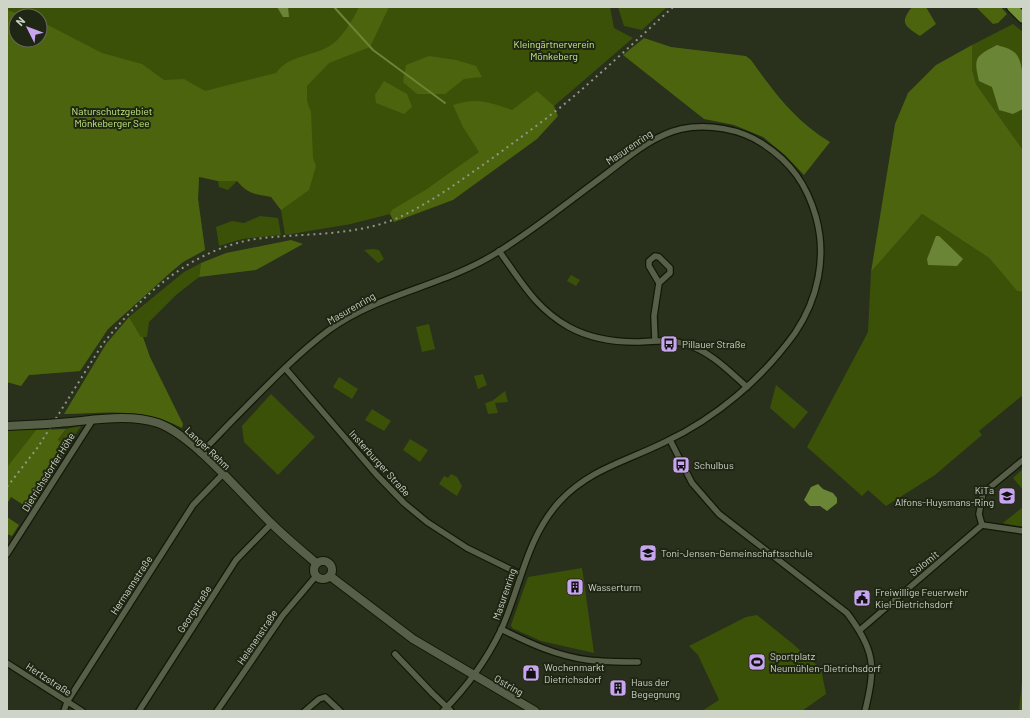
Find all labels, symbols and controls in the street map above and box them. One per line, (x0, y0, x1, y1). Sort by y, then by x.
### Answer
north arrow (8, 8, 48, 48)
text: N (13, 14, 27, 28)
park label: Kleingärtnerverein Mönkeberg (514, 38, 594, 62)
park label: Naturschutzgebiet Mönkeberger See (72, 105, 153, 129)
street label: Masurenring (603, 127, 655, 167)
street label: Masurenring (325, 289, 377, 327)
bus stop icon: Pillauer Straße (659, 334, 679, 354)
place label: Pillauer Straße (682, 338, 746, 350)
street label: Langer Rehm (183, 424, 233, 472)
street label: Insterburger Straße (347, 427, 413, 499)
street label: Dietrichsdorfer Höhe (19, 430, 77, 514)
bus stop icon: Schulbus (671, 455, 691, 475)
place label: Schulbus (694, 459, 734, 471)
place label: KiTa Alfons-Huysmans-Ring (895, 484, 994, 508)
school or university icon: KiTa Alfons-Huysmans-Ring (997, 486, 1017, 506)
school or university icon: Toni-Jensen-Gemeinschaftsschule (638, 543, 658, 563)
place label: Toni-Jensen-Gemeinschaftsschule (661, 547, 813, 559)
street label: Solomit (907, 548, 941, 578)
street label: Hermannstraße (108, 553, 154, 617)
street label: Masurenring (490, 567, 518, 621)
building icon: Wasserturm (565, 577, 585, 597)
place label: Wasserturm (588, 581, 641, 593)
street label: Georgstraße (174, 583, 214, 635)
place label: Freiwillige Feuerwehr Kiel-Dietrichsdorf (875, 586, 969, 610)
public building icon: Freiwillige Feuerwehr Kiel-Dietrichsdorf (852, 588, 872, 608)
street label: Helenenstraße (234, 607, 280, 667)
place label: Sportplatz Neumühlen-Dietrichsdorf (770, 650, 881, 674)
sports icon: Sportplatz Neumühlen-Dietrichsdorf (747, 652, 767, 672)
street label: Hertzstraße (24, 660, 74, 698)
place label: Wochenmarkt Dietrichsdorf (544, 661, 605, 685)
shop icon: Wochenmarkt Dietrichsdorf (521, 663, 541, 683)
street label: Ostring (492, 672, 526, 698)
place label: Haus der Begegnung (631, 676, 680, 700)
building icon: Haus der Begegnung (608, 678, 628, 698)

